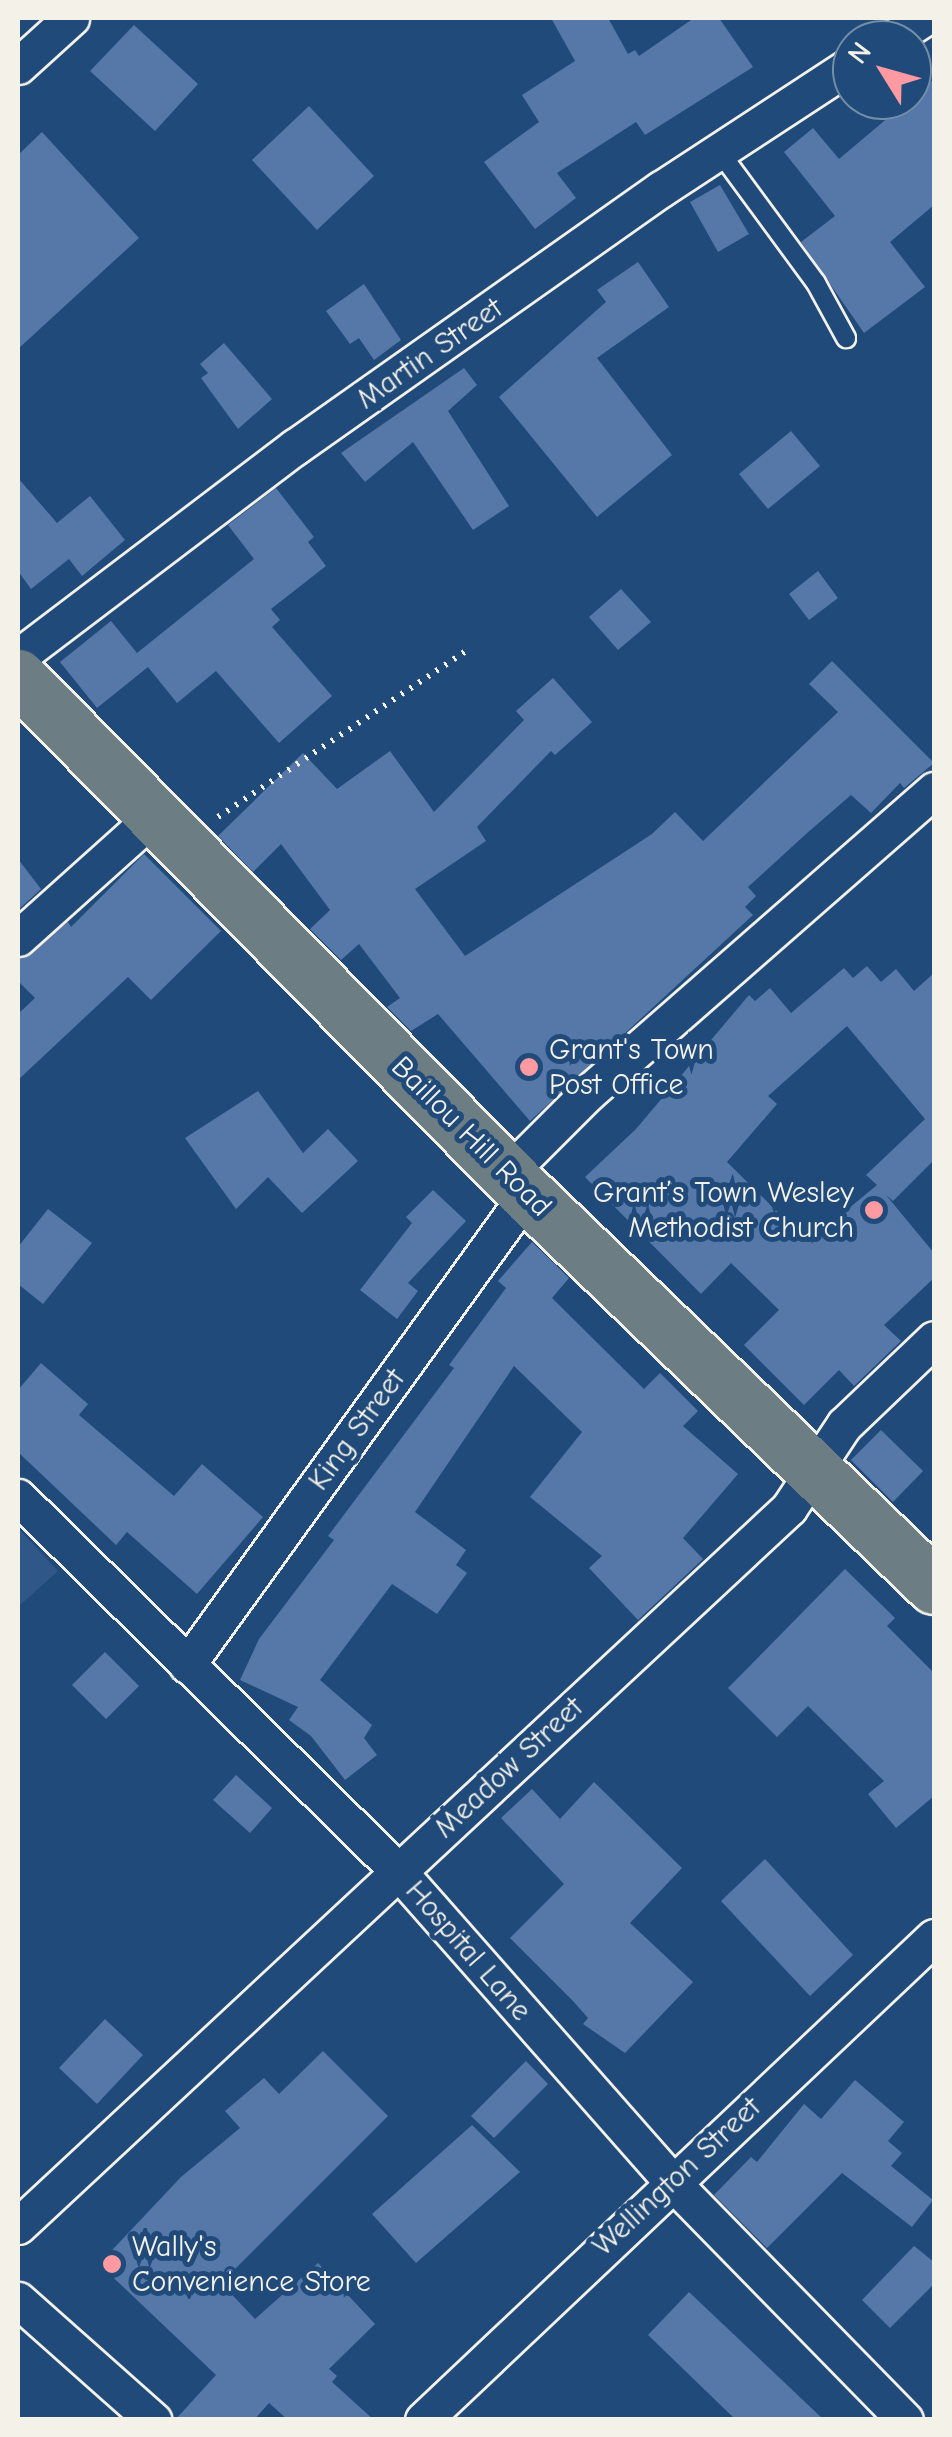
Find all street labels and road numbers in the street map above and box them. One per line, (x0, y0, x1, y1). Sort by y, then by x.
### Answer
street label: Martin Street (350, 291, 510, 417)
street label: Baillou Hill Road (383, 1049, 559, 1225)
street label: King Street (301, 1362, 413, 1498)
street label: Meadow Street (427, 1690, 591, 1846)
street label: Hospital Lane (397, 1874, 539, 2028)
street label: Wellington Street (585, 2090, 769, 2264)

